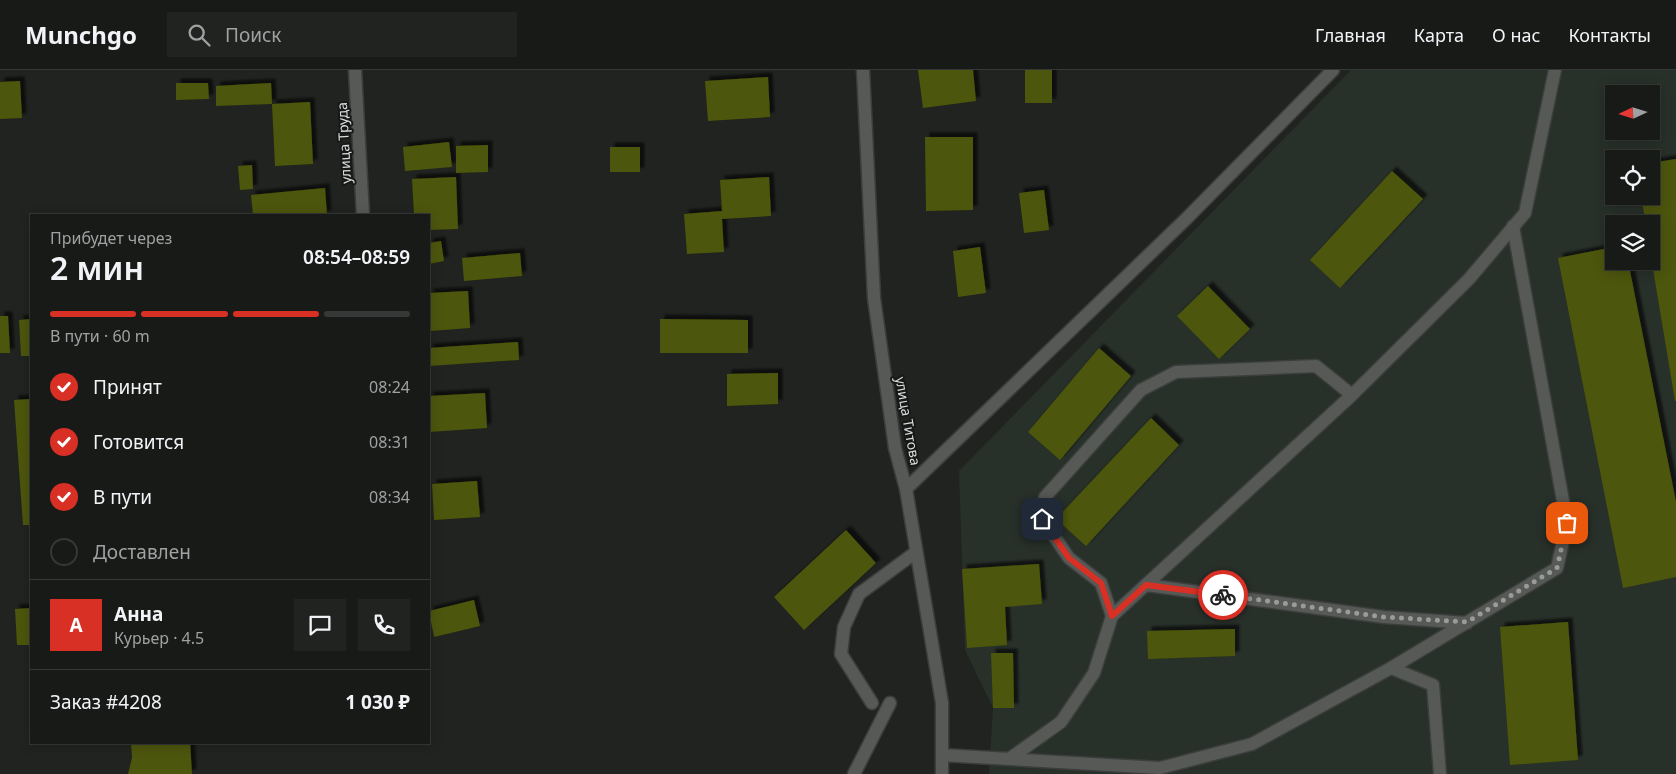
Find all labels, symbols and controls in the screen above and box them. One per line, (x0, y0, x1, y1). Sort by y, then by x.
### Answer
search box (167, 12, 517, 57)
text: Munchgo (25, 18, 137, 51)
icon: search (185, 21, 213, 49)
text: Поиск (225, 22, 281, 48)
text: Главная (1315, 23, 1386, 47)
text: Карта (1414, 23, 1464, 47)
text: О нас (1492, 23, 1540, 47)
text: Контакты (1568, 23, 1651, 47)
north arrow (1605, 85, 1660, 140)
map controls (1605, 85, 1660, 270)
street label: улица Труда (332, 102, 355, 184)
button: locate (1605, 150, 1660, 205)
button: layers (1605, 215, 1660, 270)
text: Прибудет через (50, 227, 172, 249)
text: 08:54–08:59 (303, 244, 410, 270)
text: 2 мин (50, 246, 144, 289)
text: В пути · 60 m (50, 325, 150, 347)
icon: check (50, 373, 78, 401)
text: Принят (93, 374, 162, 400)
street label: улица Титова (891, 375, 926, 467)
text: 08:24 (369, 376, 410, 398)
icon: check (50, 428, 78, 456)
text: Готовится (93, 429, 184, 455)
text: 08:31 (369, 431, 410, 453)
icon: check (50, 483, 78, 511)
text: В пути (93, 484, 152, 510)
text: 08:34 (369, 486, 410, 508)
pin (1021, 498, 1063, 540)
pin (1546, 502, 1588, 544)
icon: home (1028, 505, 1056, 533)
icon: bag (1553, 509, 1581, 537)
text: Доставлен (93, 539, 191, 565)
courier (1198, 570, 1248, 620)
icon: bike (1209, 581, 1237, 609)
button: chat (294, 599, 346, 651)
button: phone (358, 599, 410, 651)
text: Анна (114, 601, 163, 627)
text: А (69, 612, 83, 638)
text: Курьер · 4.5 (114, 627, 204, 649)
text: Заказ #4208 (50, 689, 162, 715)
text: 1 030 ₽ (345, 689, 410, 715)

